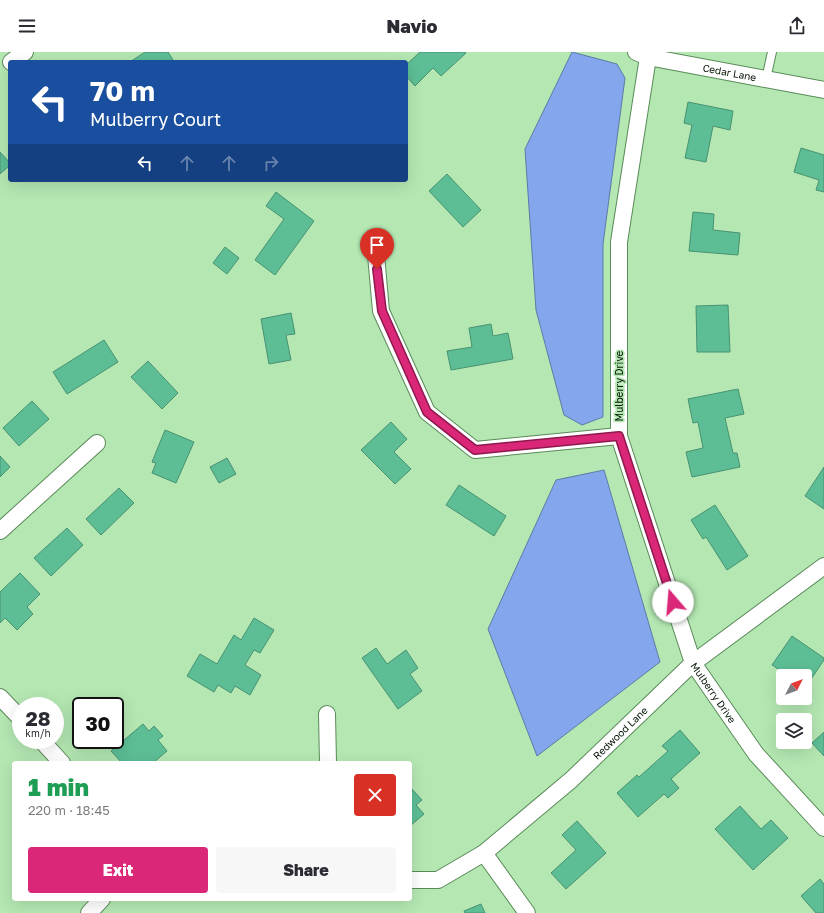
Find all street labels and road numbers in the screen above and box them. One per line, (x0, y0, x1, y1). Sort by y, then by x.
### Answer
street label: Cedar Lane (702, 61, 758, 83)
street label: Mulberry Drive (613, 350, 625, 421)
street label: Mulberry Drive (688, 660, 739, 725)
street label: Redwood Lane (590, 704, 650, 762)

